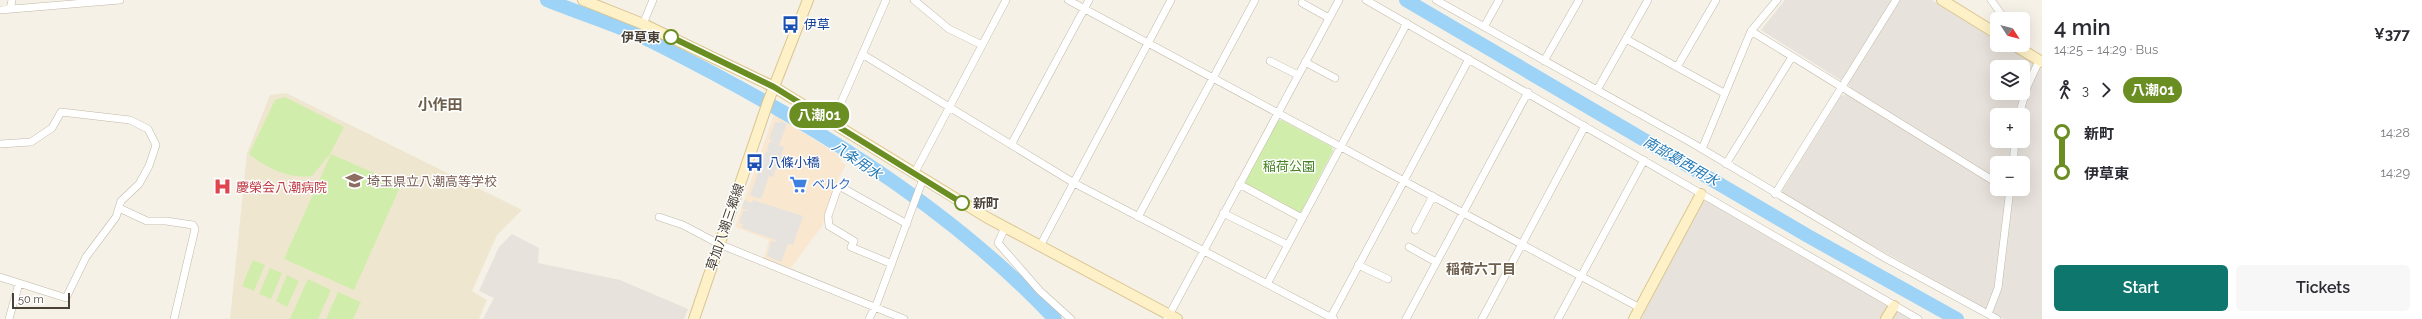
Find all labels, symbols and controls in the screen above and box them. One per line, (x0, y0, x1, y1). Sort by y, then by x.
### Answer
north arrow (1990, 12, 2030, 52)
map controls (1990, 12, 2030, 196)
bus stop icon: 伊草 (781, 14, 801, 34)
text: 4 min (2054, 14, 2111, 40)
place label: 伊草 (804, 17, 830, 32)
text: ¥377 (2374, 25, 2410, 43)
marker: 伊草東 (663, 29, 679, 45)
place label: 伊草東 (621, 30, 660, 45)
text: 14:25 – 14:29 · Bus (2054, 42, 2158, 57)
button: layers (1990, 60, 2030, 100)
icon: walk (2054, 79, 2076, 101)
icon: forward (2095, 79, 2117, 101)
text: 八潮01 (2131, 82, 2174, 98)
text: 3 (2082, 83, 2089, 98)
district label: 小作田 (417, 96, 463, 114)
line badge: 八潮01 (791, 102, 847, 128)
text: 八潮01 (797, 107, 841, 123)
button: + (1990, 108, 2030, 148)
text: 新町 (2084, 125, 2114, 143)
text: 14:28 (2380, 125, 2410, 140)
water label: 南部葛西用水 (1641, 133, 1723, 190)
water label: 八条用水 (829, 138, 886, 183)
bus stop icon: 八條小橋 (745, 152, 765, 172)
place label: 八條小橋 (768, 155, 820, 170)
button: − (1990, 156, 2030, 196)
park label: 稲荷公園 (1263, 159, 1315, 174)
text: 伊草東 (2084, 165, 2129, 183)
text: 14:29 (2381, 165, 2410, 180)
school or university icon: 埼玉県立八潮高等学校 (344, 171, 364, 191)
place label: 埼玉県立八潮高等学校 (367, 174, 497, 189)
supermarket icon: ベルク (789, 174, 809, 194)
hospital icon: 慶榮会八潮病院 (213, 177, 233, 197)
place label: ベルク (812, 177, 851, 192)
place label: 慶榮会八潮病院 (236, 180, 327, 195)
street label: 草加八潮三郷線 (703, 182, 747, 272)
marker: 新町 (954, 195, 970, 211)
place label: 新町 (973, 196, 999, 211)
district label: 稲荷六丁目 (1446, 261, 1516, 277)
button: Start (2054, 265, 2228, 311)
button: Tickets (2236, 265, 2410, 311)
scale bar (12, 291, 70, 310)
text: 50 m (18, 293, 44, 306)

